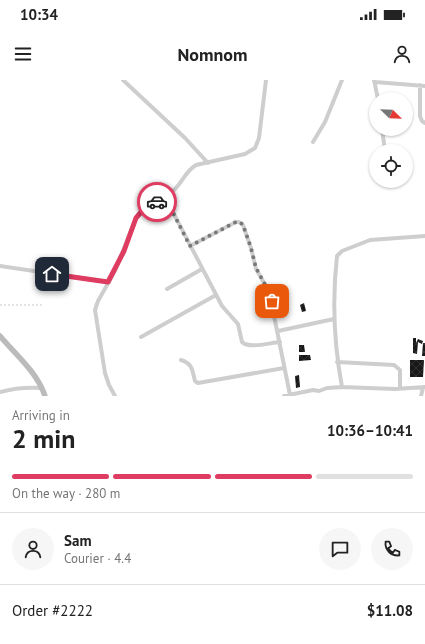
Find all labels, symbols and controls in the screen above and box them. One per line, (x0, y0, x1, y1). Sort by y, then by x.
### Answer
text: 10:34 (20, 5, 58, 24)
icon: menu (12, 43, 34, 65)
text: Nomnom (178, 43, 247, 66)
icon: person (391, 43, 413, 65)
north arrow (369, 92, 413, 136)
map controls (369, 92, 413, 188)
button: locate (369, 144, 413, 188)
courier (137, 182, 177, 222)
icon: car (146, 191, 168, 213)
pin (35, 257, 69, 291)
icon: home (41, 263, 63, 285)
pin (255, 284, 289, 318)
icon: bag (261, 290, 283, 312)
text: Arriving in (12, 407, 70, 424)
text: 10:36–10:41 (327, 421, 413, 440)
text: 2 min (12, 422, 75, 455)
text: On the way · 280 m (12, 485, 120, 502)
button: person (12, 528, 54, 570)
button: chat (319, 528, 361, 570)
button: phone (371, 528, 413, 570)
text: Sam (64, 531, 91, 550)
text: Courier · 4.4 (64, 550, 131, 567)
text: Order #2222 (12, 601, 93, 620)
text: $11.08 (367, 601, 413, 620)

